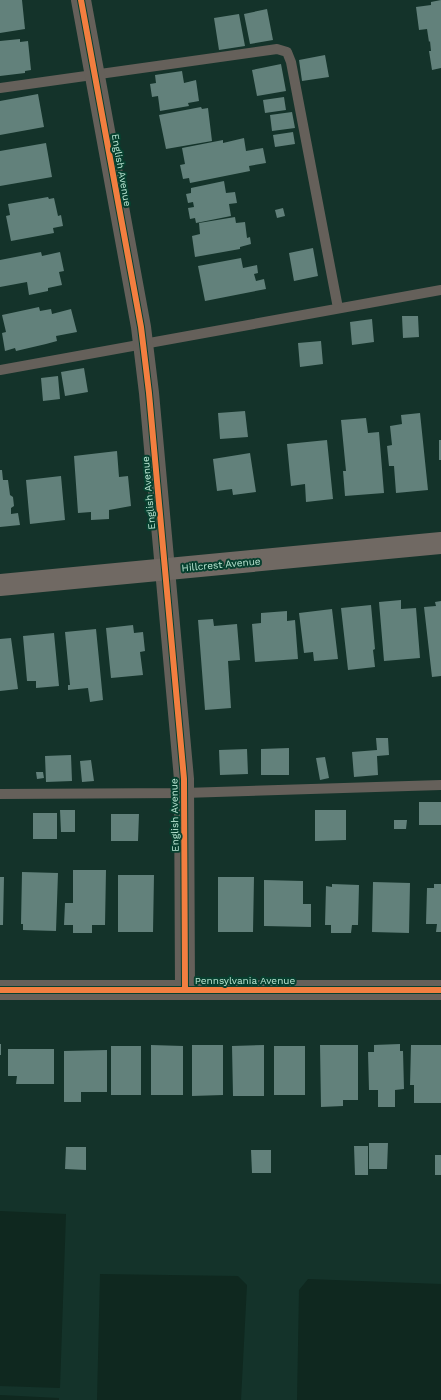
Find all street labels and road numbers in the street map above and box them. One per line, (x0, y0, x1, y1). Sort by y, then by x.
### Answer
street label: English Avenue (110, 133, 133, 207)
street label: English Avenue (140, 456, 157, 530)
street label: Hillcrest Avenue (181, 556, 261, 573)
street label: English Avenue (168, 778, 181, 852)
street label: Pennsylvania Avenue (195, 975, 295, 986)

